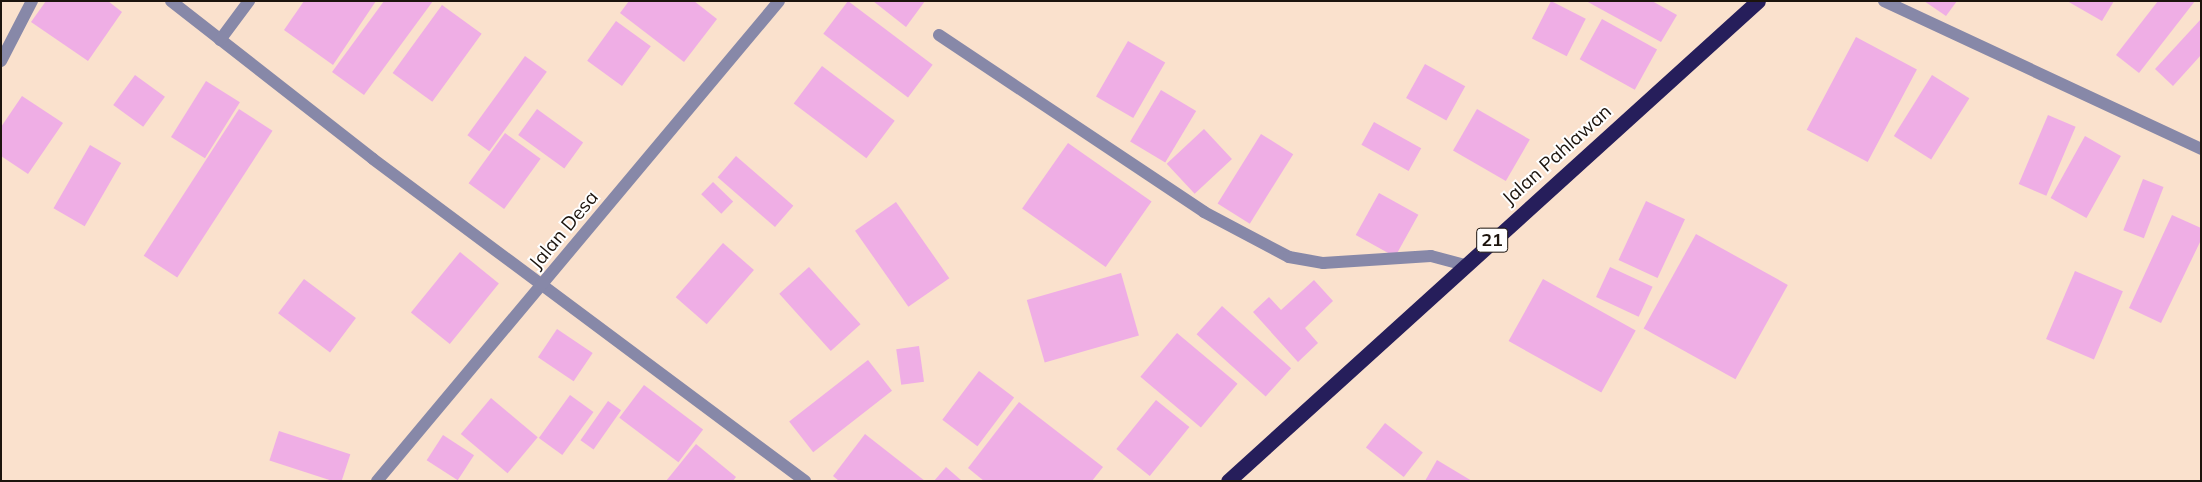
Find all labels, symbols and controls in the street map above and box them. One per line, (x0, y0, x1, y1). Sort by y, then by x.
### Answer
street label: Jalan Pahlawan (1498, 100, 1616, 210)
street label: Jalan Desa (525, 186, 603, 274)
road number: 21 (1476, 224, 1508, 256)

